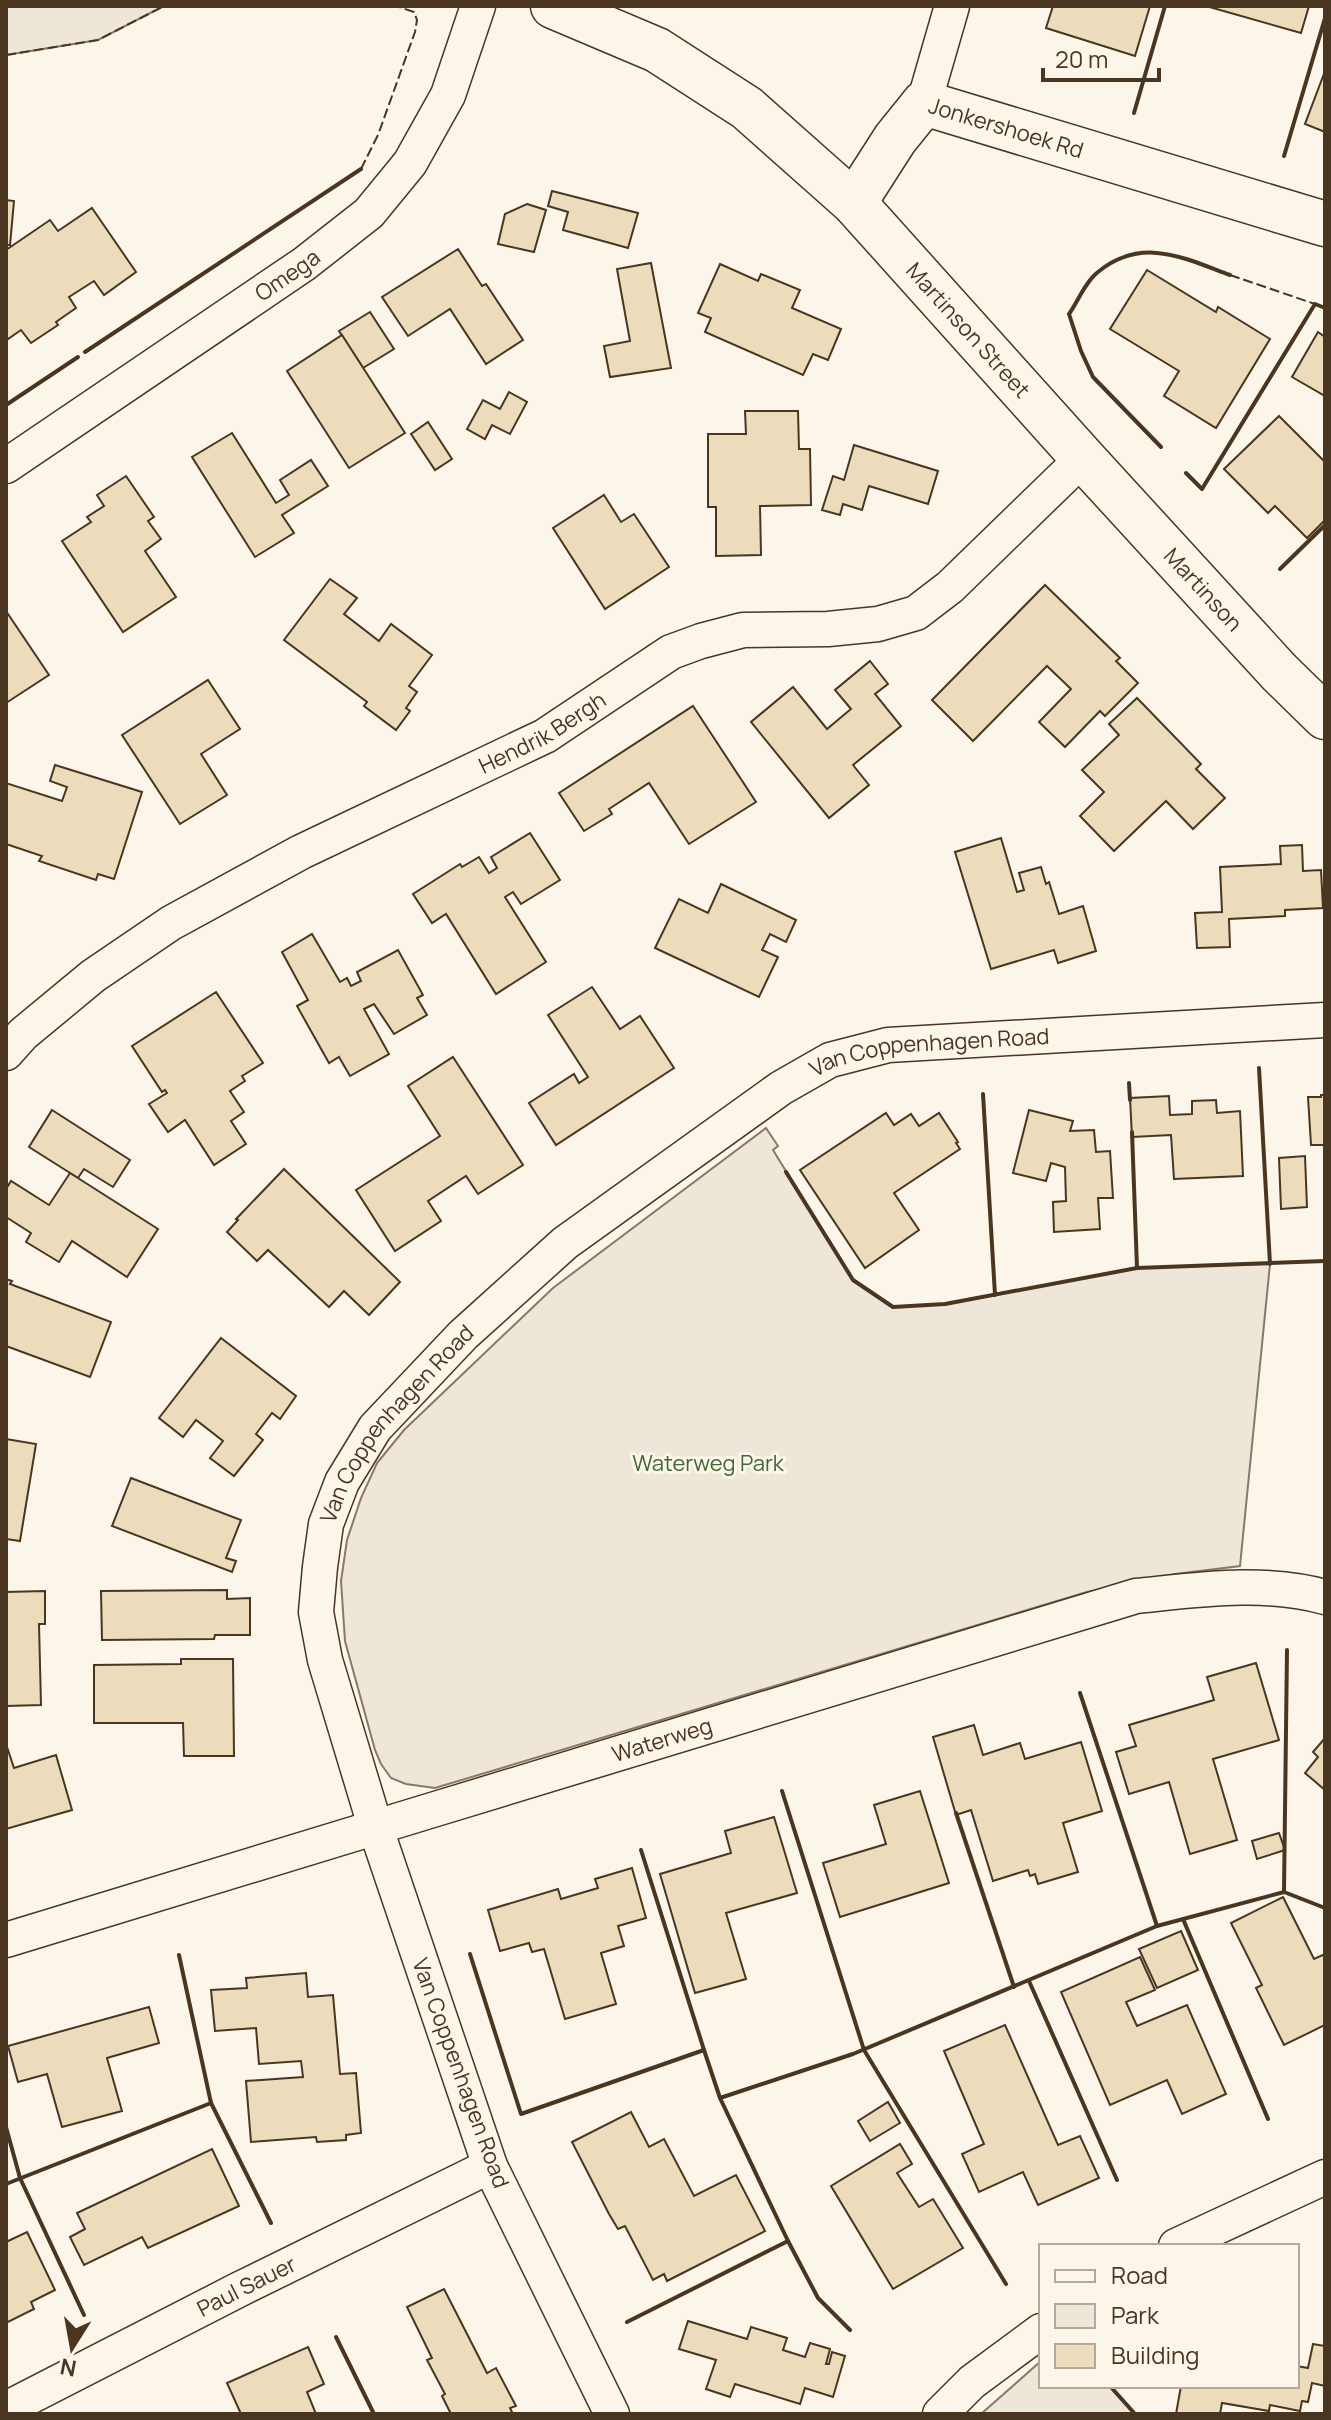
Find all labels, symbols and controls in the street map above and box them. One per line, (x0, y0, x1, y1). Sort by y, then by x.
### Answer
scale bar (1043, 32, 1159, 82)
text: 20 m (1055, 42, 1108, 75)
street label: Jonkershoek Rd (925, 90, 1087, 165)
street label: Omega (249, 242, 326, 308)
street label: Martinson Street (899, 256, 1037, 404)
street label: Martinson (1157, 541, 1249, 638)
street label: Hendrik Bergh (474, 685, 612, 780)
street label: Van Coppenhagen Road (804, 1021, 1050, 1084)
street label: Van Coppenhagen Road (313, 1318, 480, 1527)
park label: Waterweg Park (632, 1448, 785, 1478)
street label: Waterweg (608, 1710, 716, 1769)
street label: Van Coppenhagen Road (405, 1954, 517, 2192)
legend (1039, 2244, 1299, 2388)
street label: Paul Sauer (192, 2249, 301, 2324)
text: Road (1111, 2258, 1168, 2291)
text: Park (1111, 2298, 1160, 2331)
north arrow (32, 2308, 112, 2388)
text: Building (1111, 2338, 1199, 2371)
text: N (58, 2351, 79, 2384)

